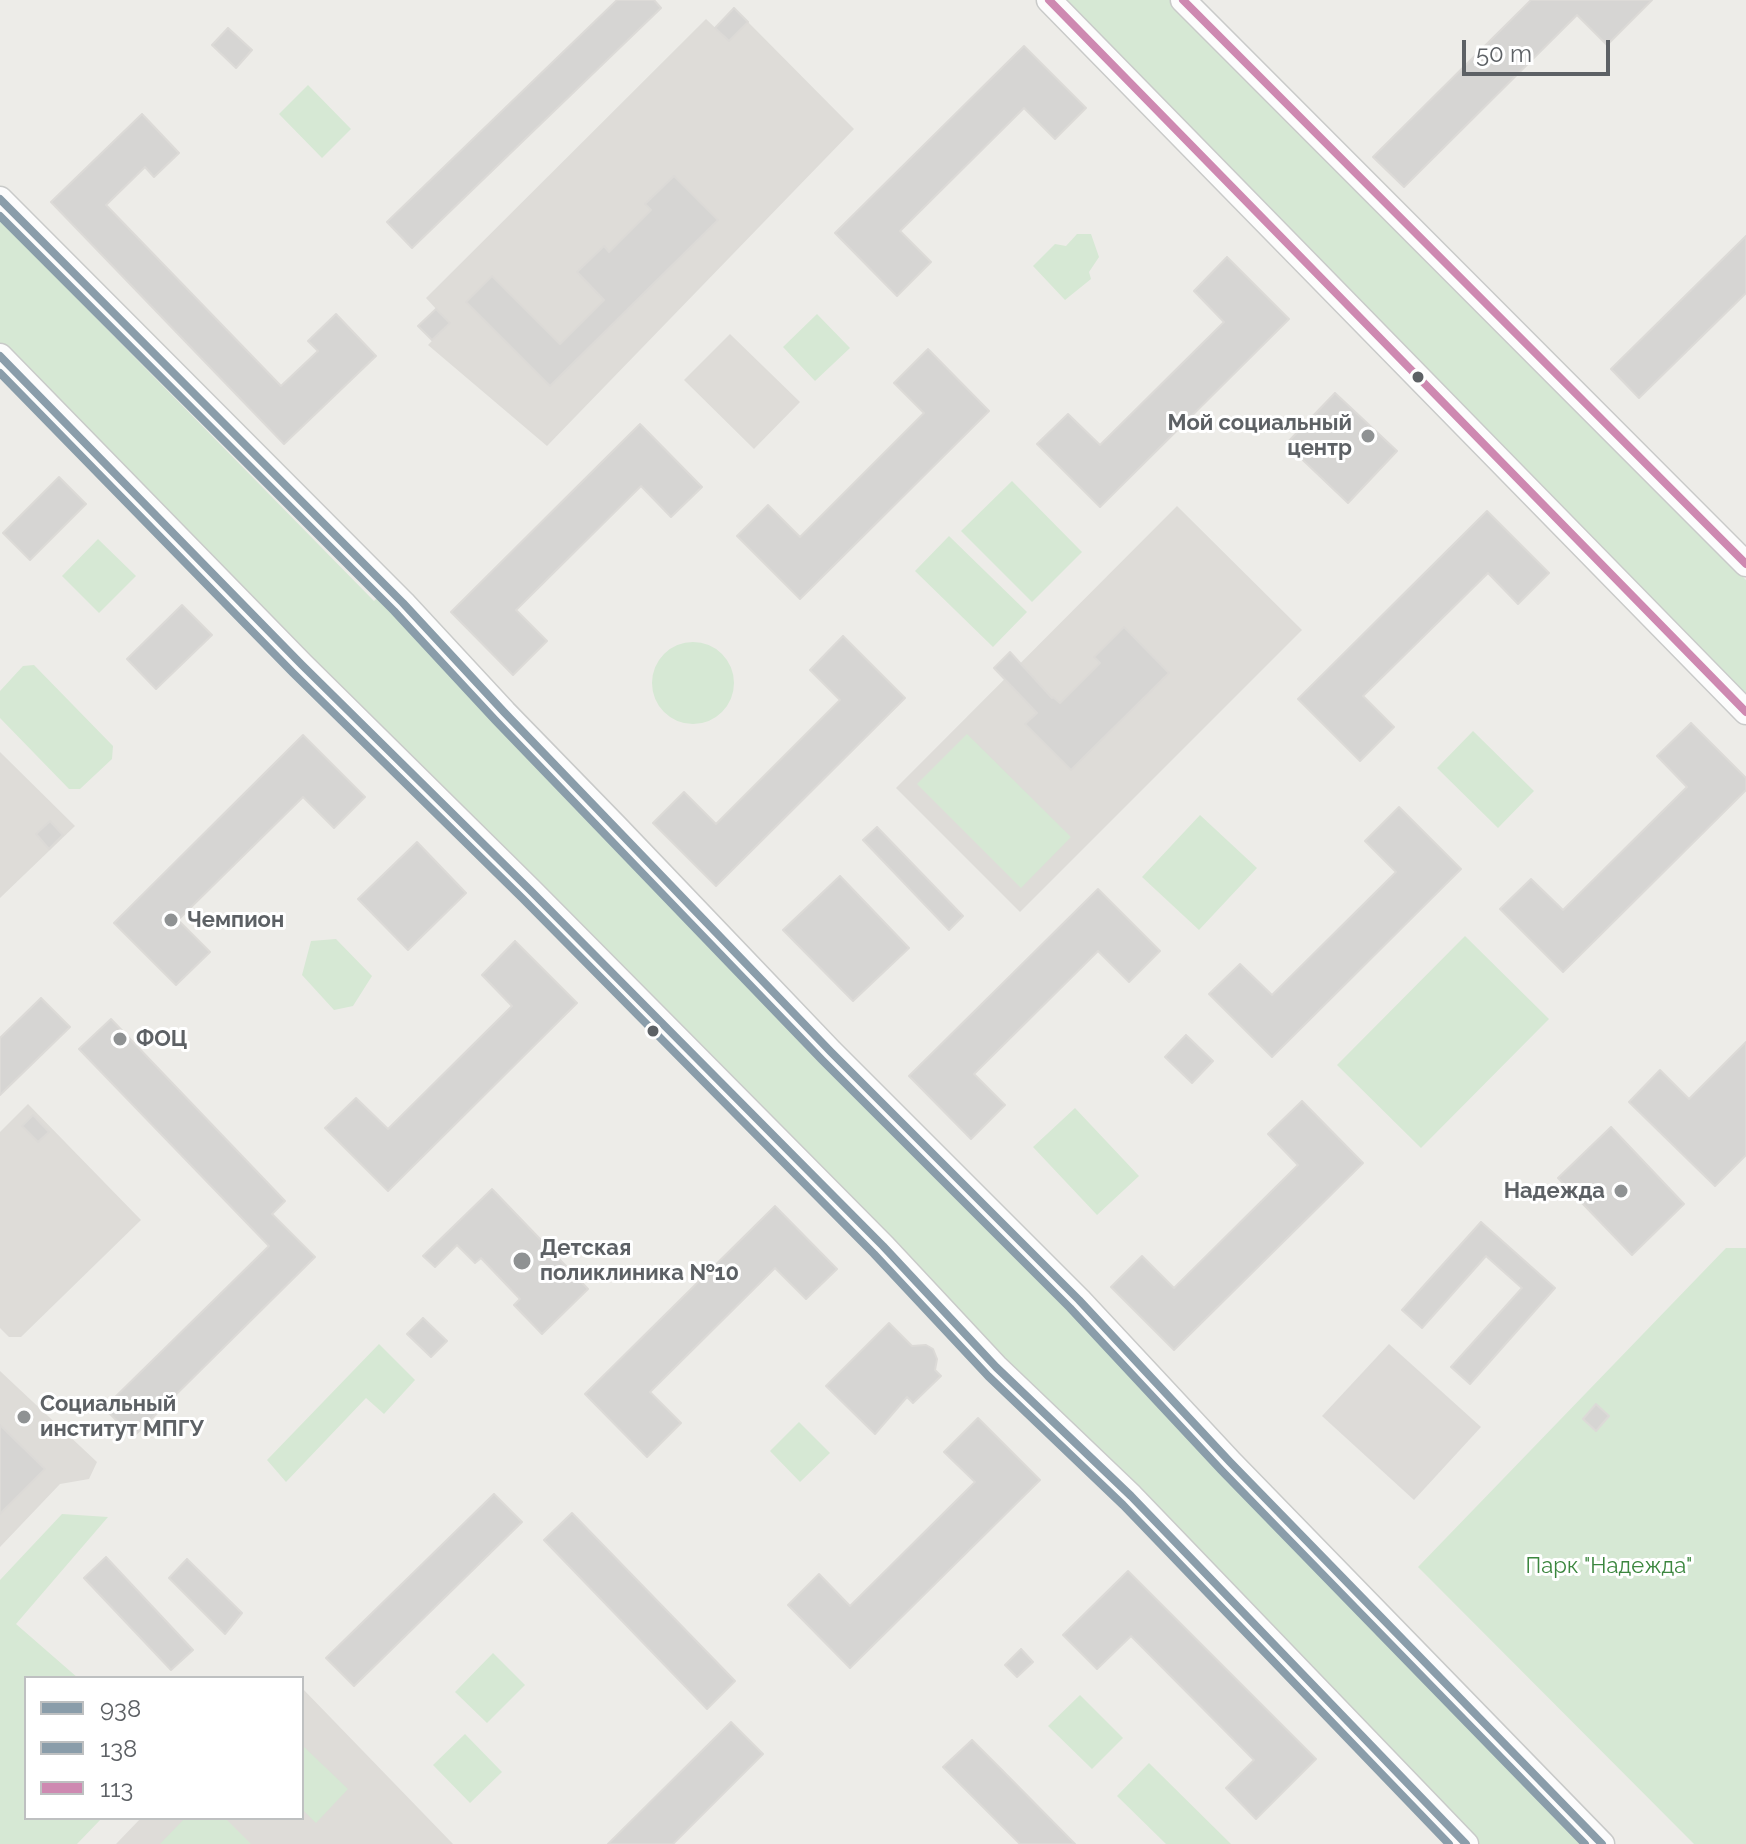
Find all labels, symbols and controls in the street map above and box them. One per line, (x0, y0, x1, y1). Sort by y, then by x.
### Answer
scale bar (1466, 24, 1614, 74)
text: 50 m (1476, 39, 1532, 68)
unlabelled marker (1410, 369, 1426, 385)
place label: Мой социальный центр (1168, 410, 1352, 462)
marker: Мой социальный центр (1359, 427, 1377, 445)
place label: Чемпион (187, 907, 284, 933)
marker: Чемпион (162, 911, 180, 929)
unlabelled marker (645, 1023, 661, 1039)
place label: ФОЦ (136, 1026, 187, 1052)
marker: ФОЦ (111, 1030, 129, 1048)
place label: Надежда (1504, 1178, 1605, 1204)
marker: Надежда (1612, 1182, 1630, 1200)
place label: Детская поликлиника №10 (540, 1235, 739, 1286)
marker: Детская поликлиника №10 (511, 1250, 533, 1272)
place label: Социальный институт МПГУ (40, 1391, 204, 1442)
marker: Социальный институт МПГУ (15, 1408, 33, 1426)
park label: Парк "Надежда" (1526, 1553, 1692, 1579)
legend (24, 1676, 304, 1820)
text: 938 (100, 1694, 141, 1723)
text: 138 (100, 1734, 137, 1763)
text: 113 (100, 1774, 133, 1803)

